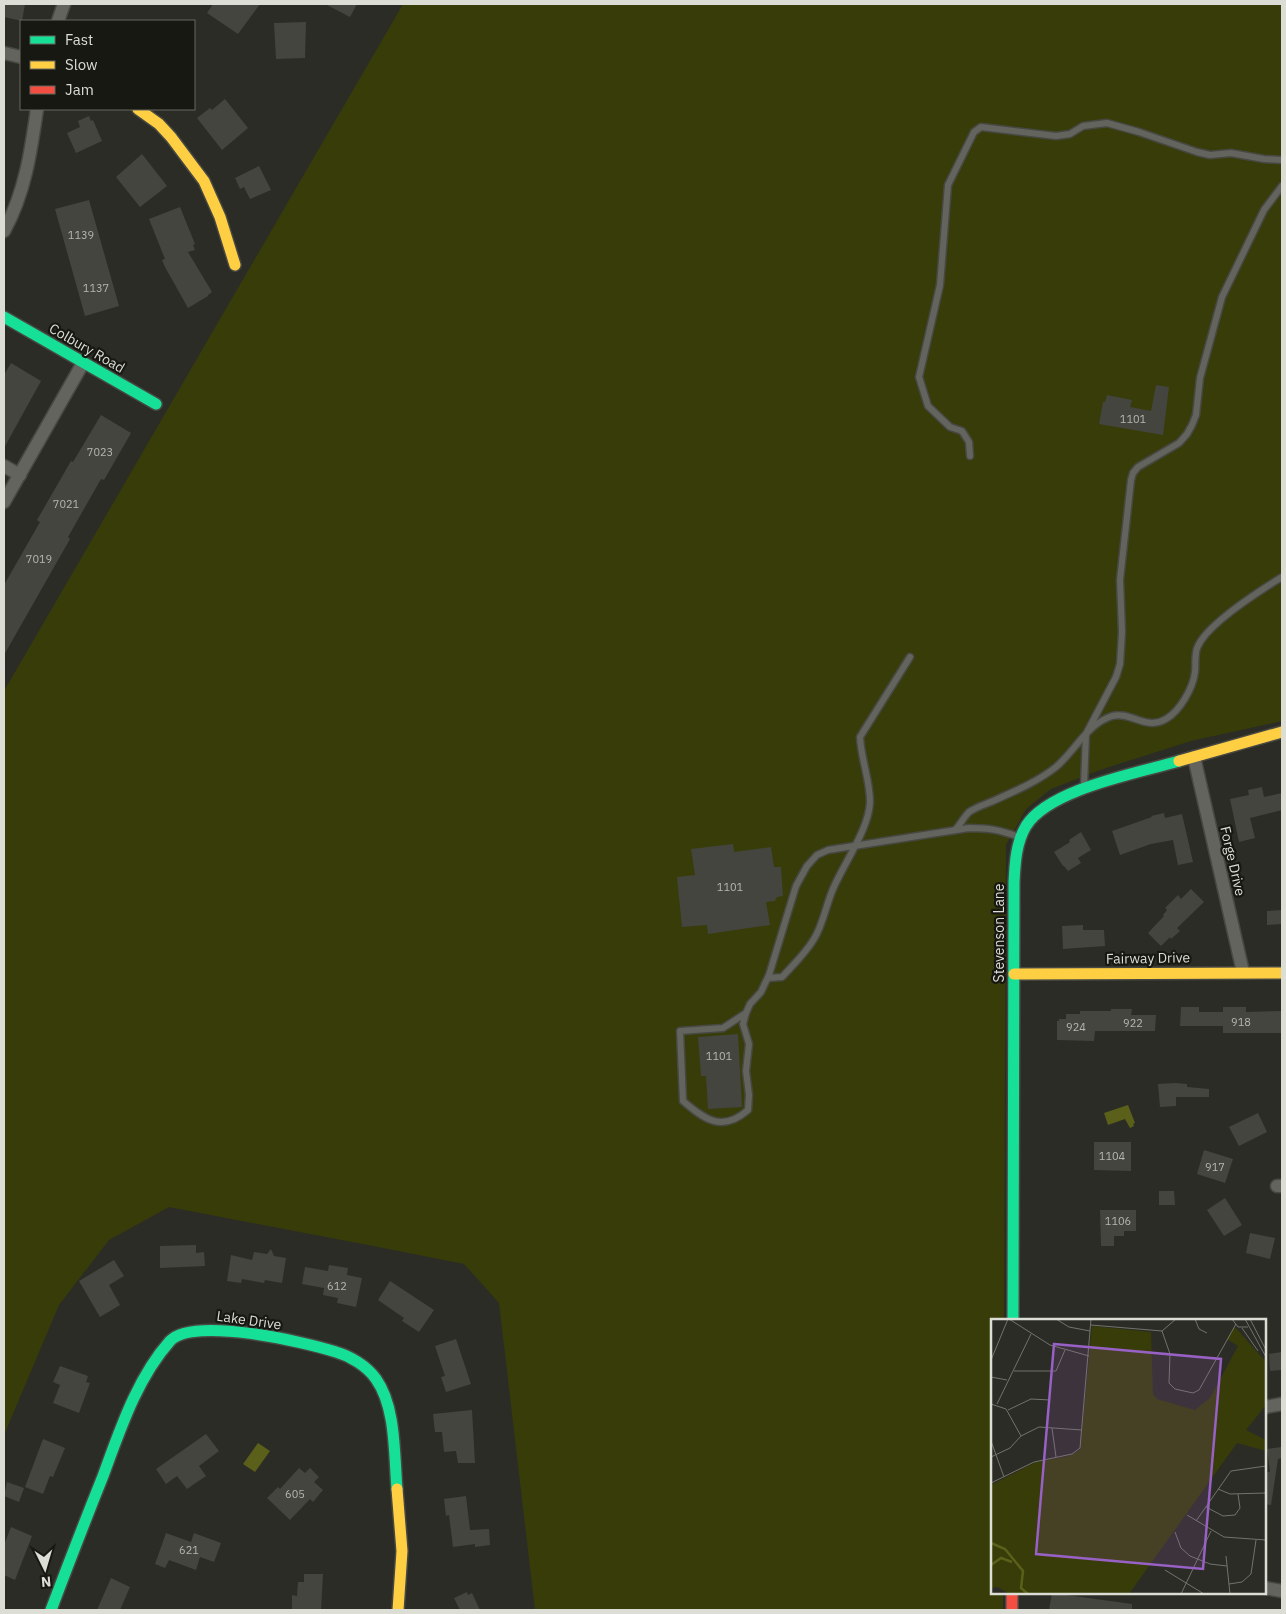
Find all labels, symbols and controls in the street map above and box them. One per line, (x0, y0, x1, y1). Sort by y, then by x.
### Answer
legend (20, 20, 195, 110)
text: Fast (65, 30, 93, 49)
text: Slow (65, 55, 98, 74)
text: Jam (65, 80, 94, 99)
house number: 1139 (68, 228, 94, 242)
house number: 1137 (83, 281, 109, 295)
street label: Colbury Road (46, 319, 128, 377)
house number: 1101 (1120, 412, 1147, 426)
house number: 7023 (87, 445, 113, 459)
house number: 7021 (53, 497, 80, 511)
house number: 7019 (26, 552, 52, 566)
street label: Forge Drive (1216, 824, 1250, 898)
house number: 1101 (717, 880, 744, 894)
street label: Stevenson Lane (990, 883, 1008, 983)
street label: Fairway Drive (1106, 948, 1191, 968)
house number: 918 (1231, 1015, 1251, 1029)
house number: 922 (1123, 1016, 1143, 1030)
house number: 924 (1066, 1020, 1086, 1034)
house number: 1101 (706, 1049, 733, 1063)
house number: 1104 (1099, 1149, 1126, 1163)
house number: 917 (1205, 1160, 1225, 1174)
house number: 1106 (1105, 1214, 1131, 1228)
house number: 612 (327, 1279, 347, 1293)
street label: Lake Drive (216, 1307, 283, 1333)
inset map (991, 1319, 1266, 1594)
house number: 605 (285, 1487, 305, 1501)
house number: 621 (179, 1543, 199, 1557)
north arrow (20, 1544, 70, 1594)
text: N (40, 1573, 52, 1591)

